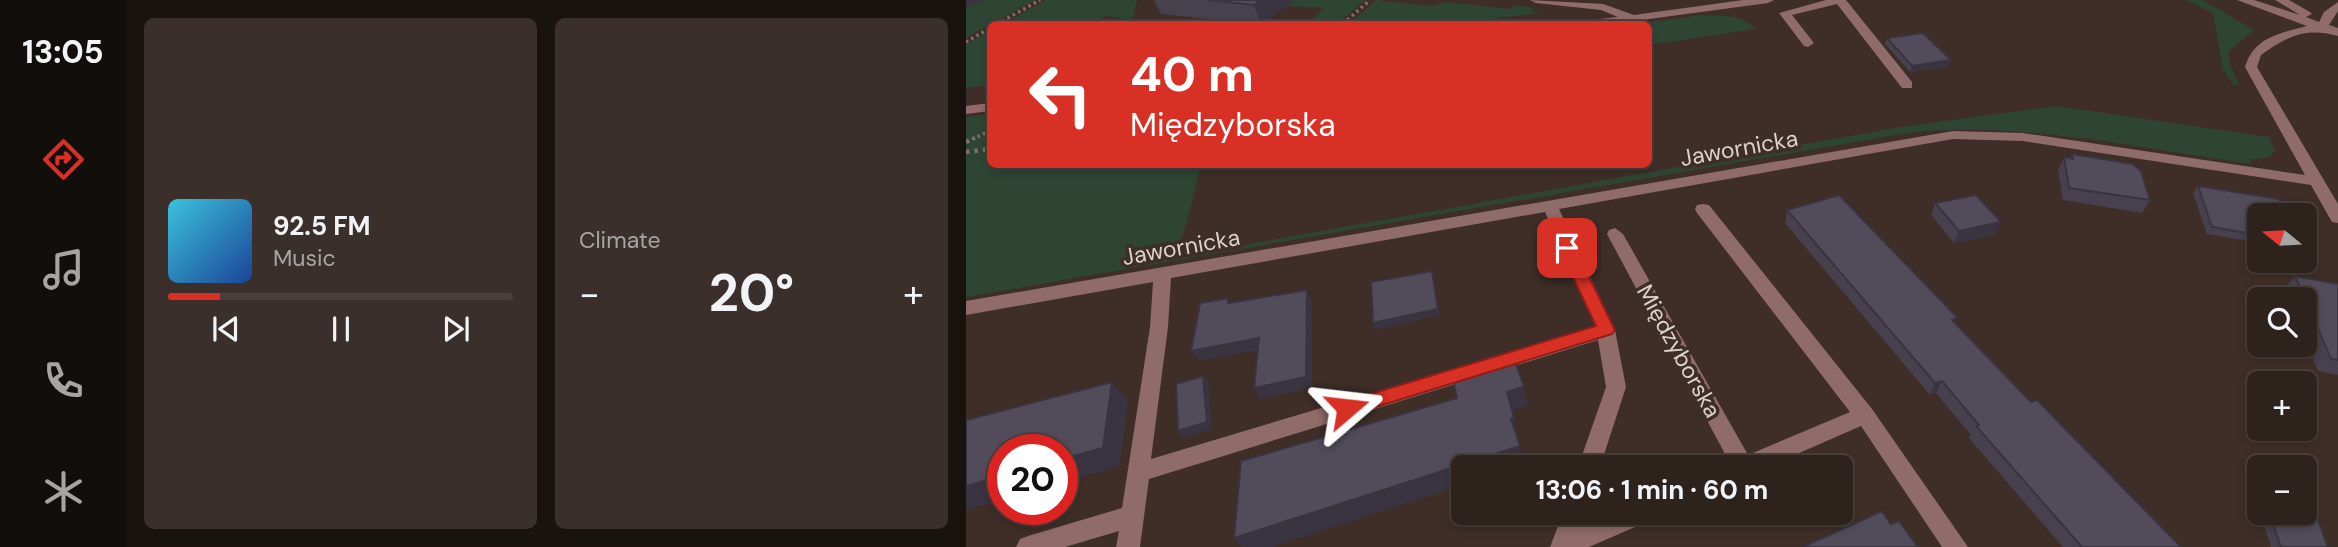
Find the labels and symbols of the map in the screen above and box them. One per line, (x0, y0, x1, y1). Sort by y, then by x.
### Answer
street label: Jawornicka (1678, 123, 1800, 173)
north arrow (2247, 203, 2317, 273)
pin (1537, 218, 1597, 278)
street label: Jawornicka (1120, 222, 1242, 272)
street label: Międzyborska (1630, 279, 1728, 423)
position arrow (1310, 371, 1384, 445)
speed limit sign: 20 (987, 434, 1078, 525)

